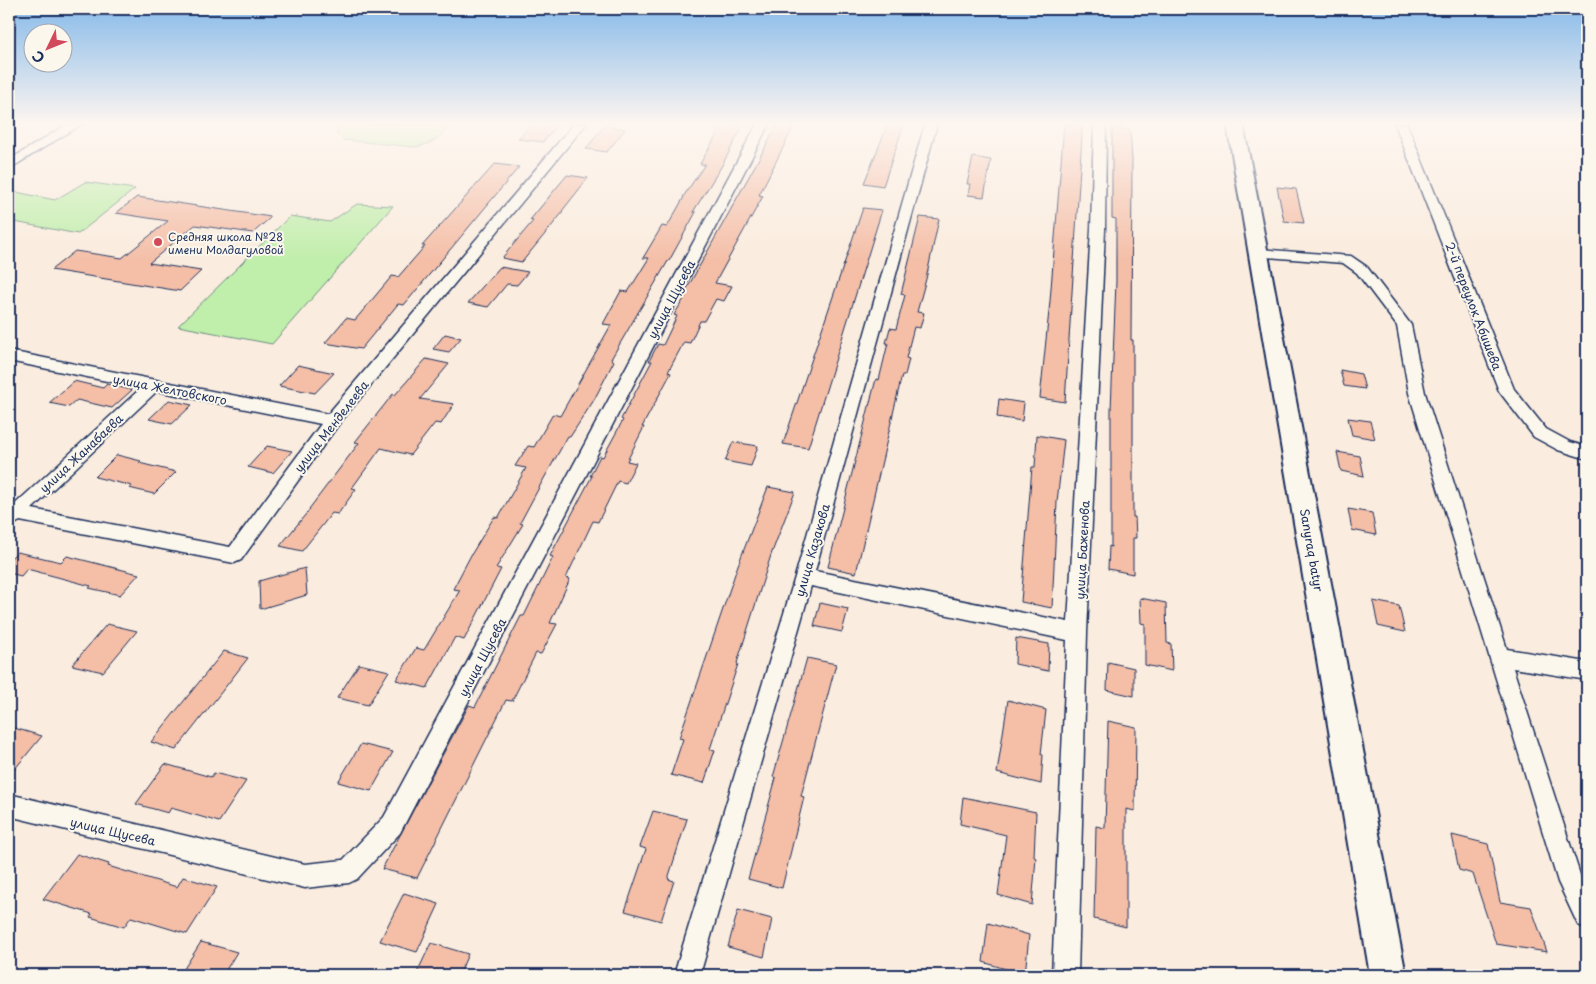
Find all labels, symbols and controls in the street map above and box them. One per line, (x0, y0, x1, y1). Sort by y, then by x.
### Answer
north arrow (22, 22, 72, 72)
text: С (27, 46, 49, 68)
place label: Средняя школа №28 имени Молдагуловой (168, 228, 284, 258)
marker: Средняя школа №28 имени Молдагуловой (152, 236, 164, 248)
street label: 2-й переулок Абишева (1441, 239, 1507, 373)
street label: улица Щусева (643, 256, 700, 342)
street label: улица Желтовского (112, 369, 229, 409)
street label: улица Менделеева (289, 376, 373, 476)
street label: улица Жанабаева (35, 409, 127, 496)
street label: улица Баженова (1070, 499, 1094, 600)
street label: улица Казакова (790, 501, 834, 599)
street label: Sanyraq batyr (1296, 507, 1328, 593)
street label: улица Щусева (454, 614, 511, 700)
street label: улица Щусева (69, 812, 158, 850)

